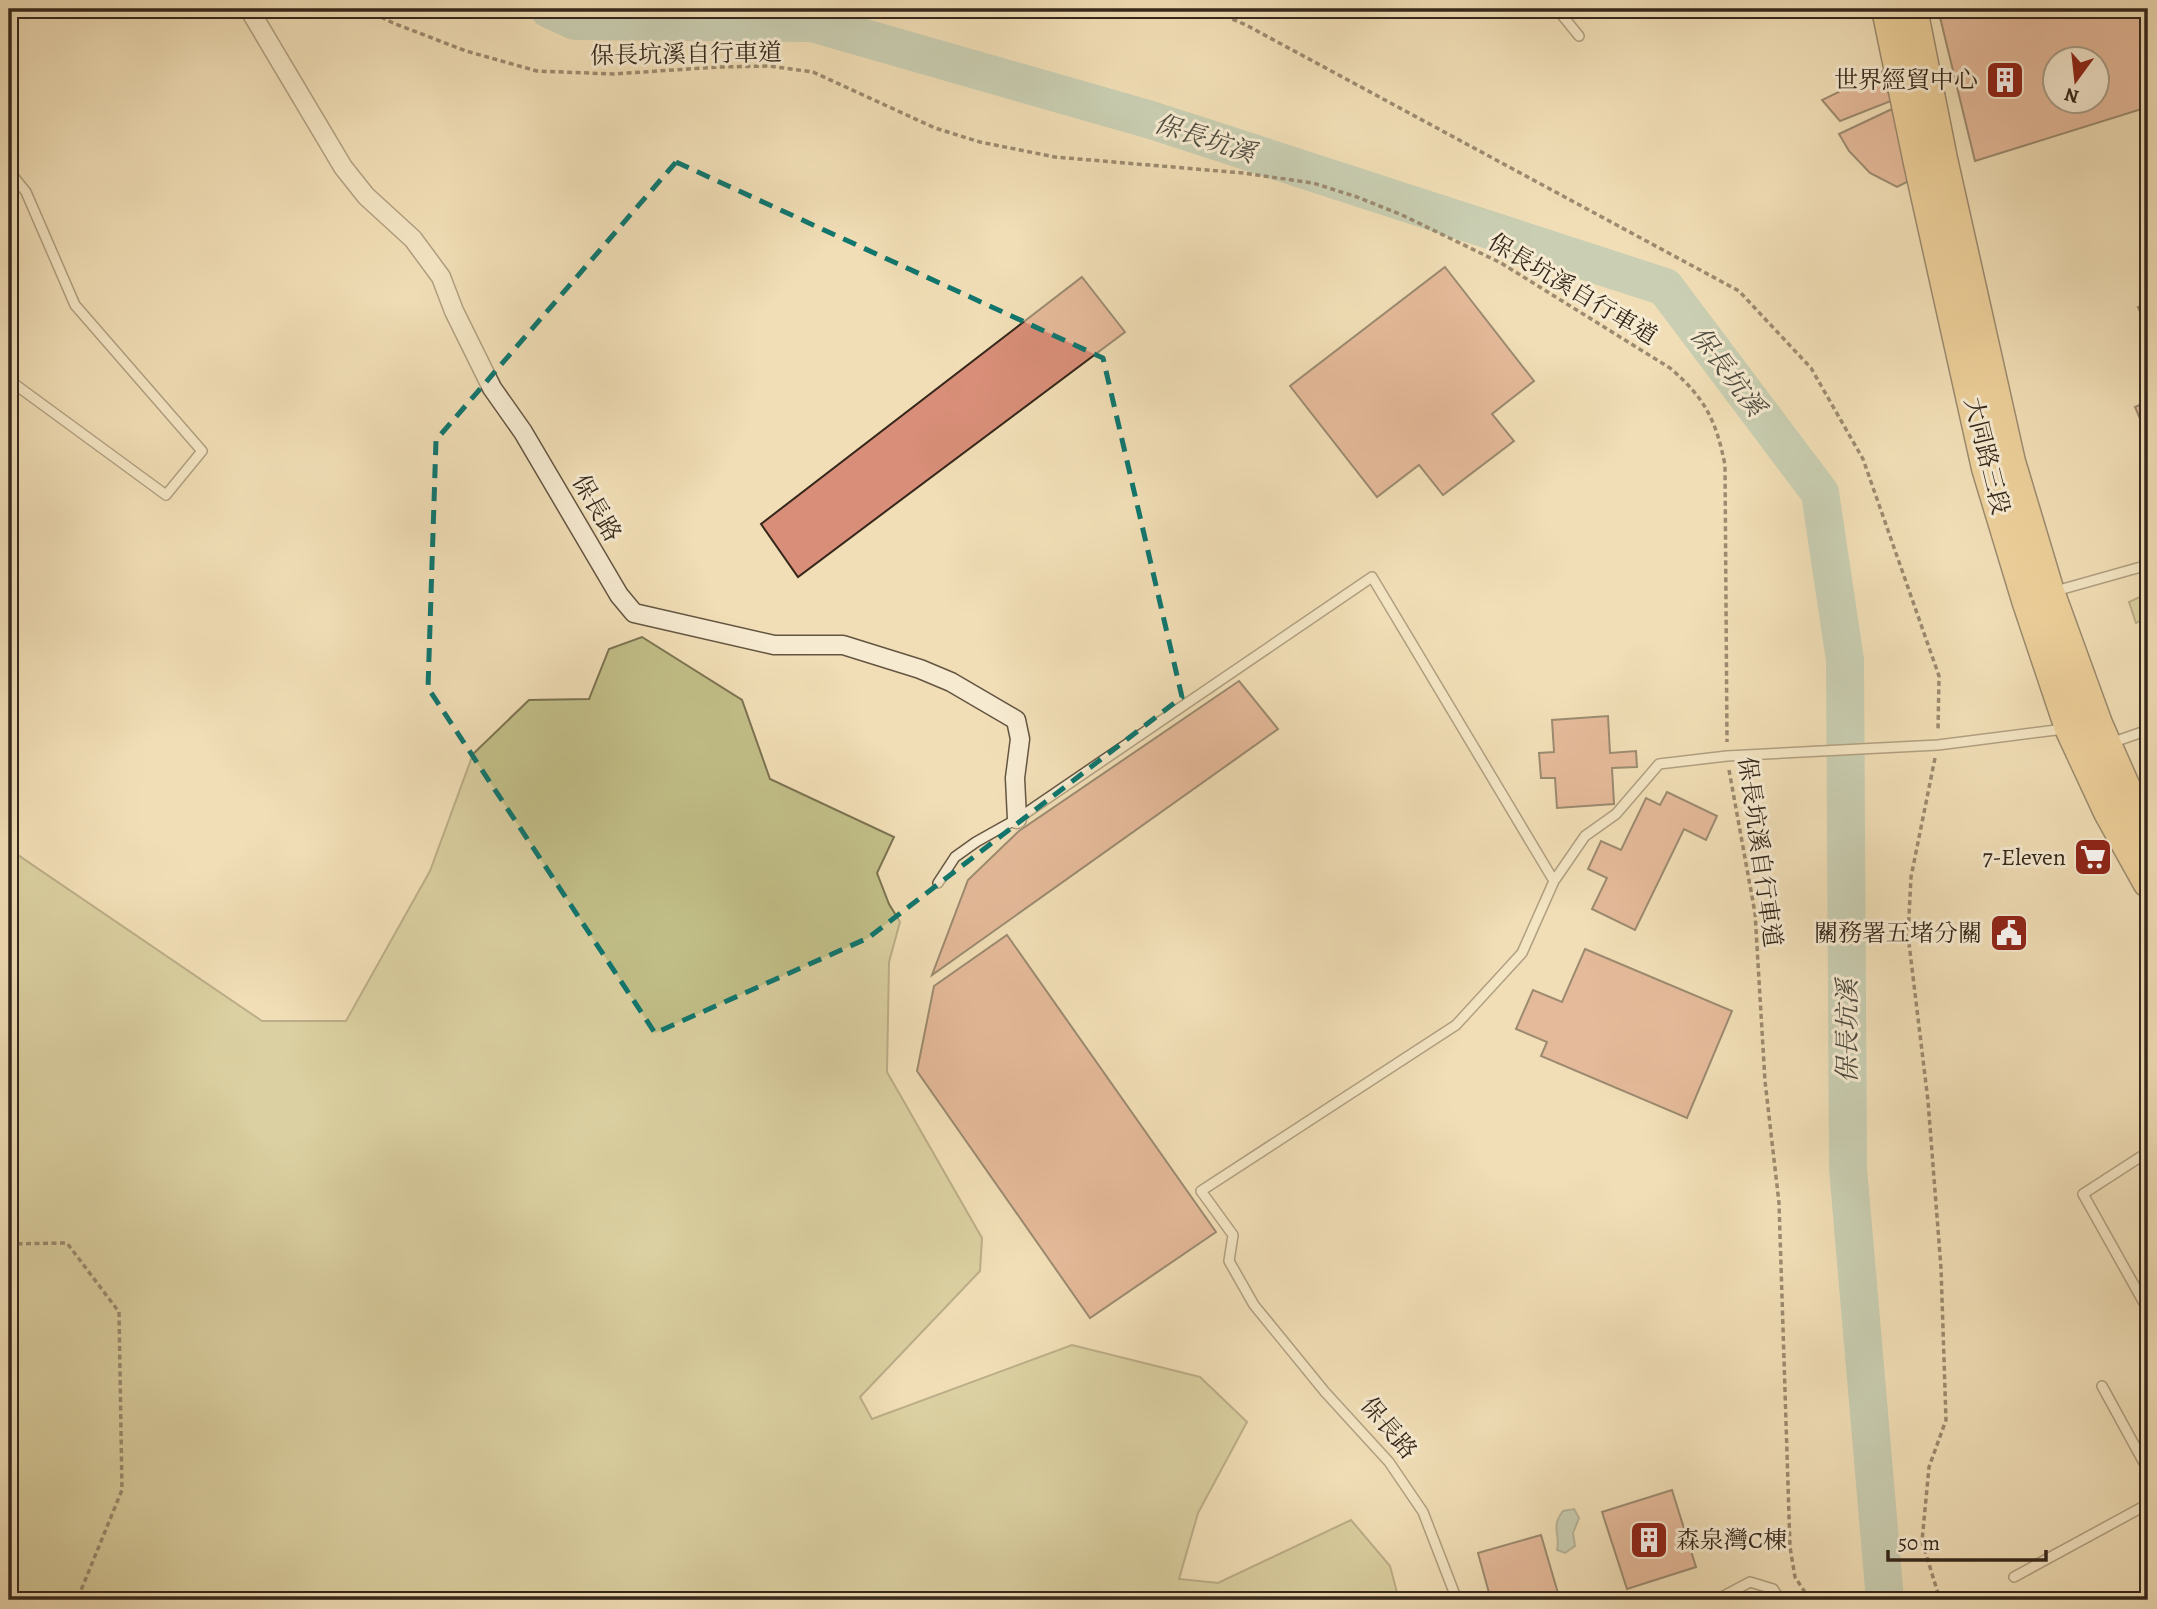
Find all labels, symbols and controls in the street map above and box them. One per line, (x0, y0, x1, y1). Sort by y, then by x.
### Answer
street label: 保長坑溪自行車道 (590, 36, 782, 72)
north arrow (2042, 46, 2112, 116)
building icon: 世界經貿中心 (1984, 59, 2026, 101)
place label: 世界經貿中心 (1834, 64, 1978, 96)
text: N (2062, 81, 2082, 110)
water label: 保長坑溪 (1150, 106, 1263, 172)
street label: 保長坑溪自行車道 (1482, 226, 1664, 352)
water label: 保長坑溪 (1682, 319, 1775, 426)
street label: 大同路三段 (1957, 394, 2017, 518)
street label: 保長路 (565, 469, 629, 547)
street label: 保長坑溪自行車道 (1731, 755, 1789, 949)
supermarket icon: 7-Eleven (2072, 836, 2114, 878)
place label: 7-Eleven (1983, 841, 2066, 873)
public building icon: 關務署五堵分關 (1988, 912, 2030, 954)
place label: 關務署五堵分關 (1814, 917, 1982, 949)
water label: 保長坑溪 (1830, 976, 1865, 1083)
street label: 保長路 (1354, 1390, 1424, 1466)
scale bar (1888, 1518, 2045, 1562)
building icon: 森泉灣C棟 (1628, 1519, 1670, 1561)
place label: 森泉灣C棟 (1676, 1524, 1787, 1556)
text: 50 m (1898, 1529, 1940, 1557)

